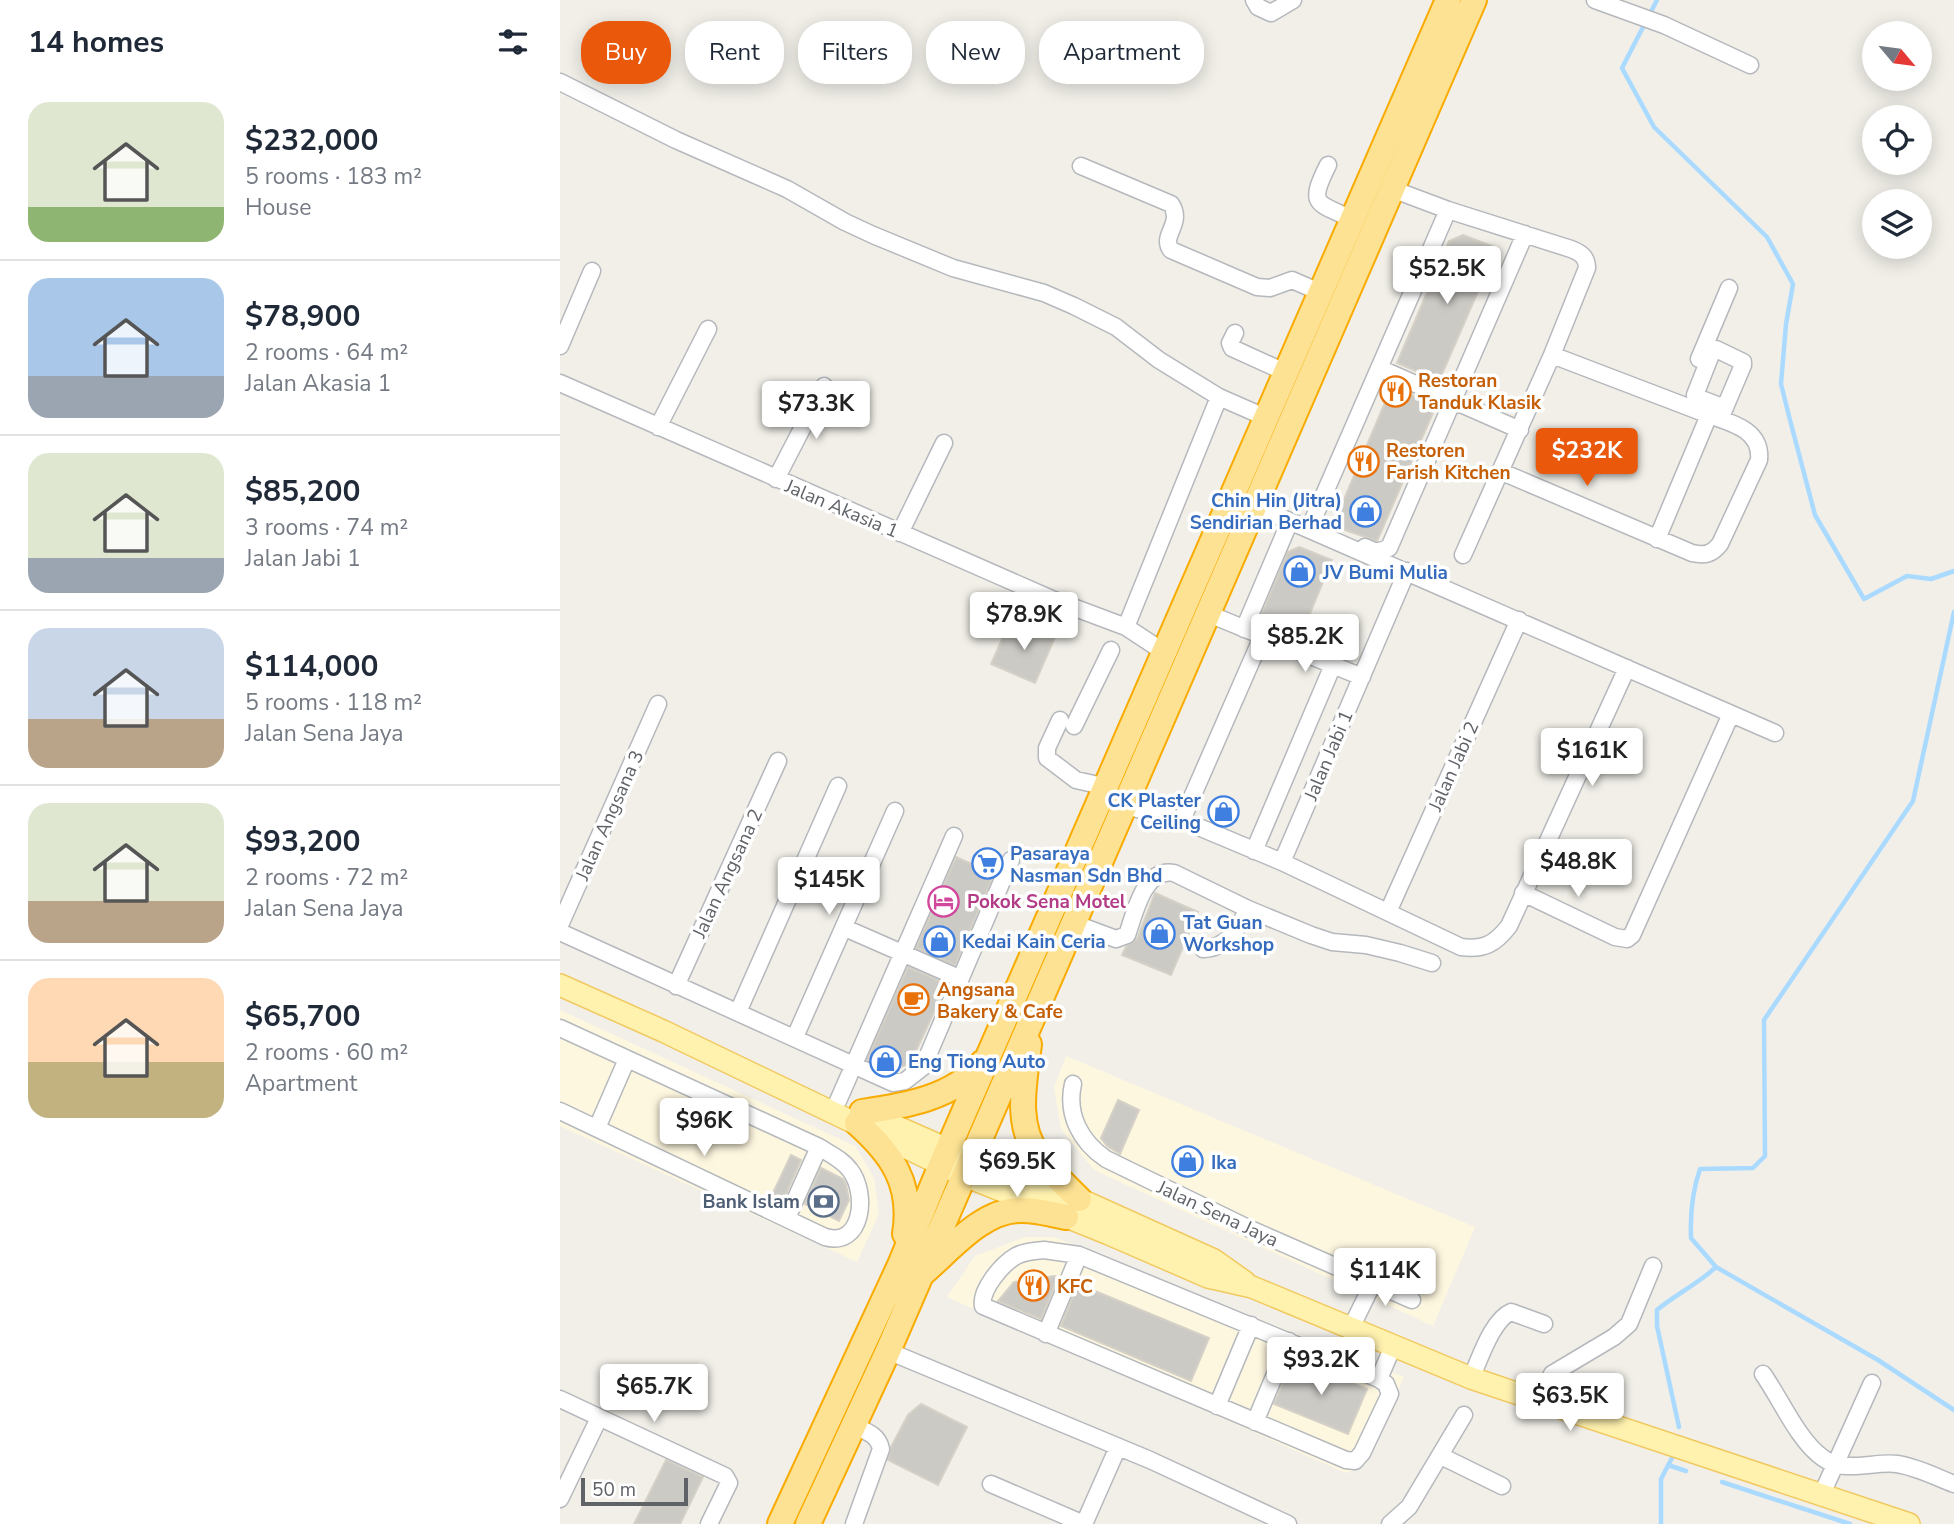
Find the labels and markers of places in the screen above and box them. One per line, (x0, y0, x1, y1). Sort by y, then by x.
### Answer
pin: $52.5K (1390, 246, 1504, 306)
place label: Restoran Tanduk Klasik (1418, 368, 1542, 416)
restaurant icon: Restoran Tanduk Klasik (1378, 374, 1412, 408)
pin: $73.3K (759, 382, 873, 441)
pin: $232K (1538, 428, 1636, 488)
place label: Restoren Farish Kitchen (1386, 438, 1511, 486)
restaurant icon: Restoren Farish Kitchen (1346, 444, 1380, 478)
place label: Chin Hin (Jitra) Sendirian Berhad (1190, 488, 1342, 536)
shop icon: Chin Hin (Jitra) Sendirian Berhad (1348, 494, 1382, 528)
shop icon: JV Bumi Mulia (1283, 555, 1317, 589)
place label: JV Bumi Mulia (1322, 560, 1448, 586)
pin: $78.9K (967, 592, 1081, 652)
pin: $85.2K (1248, 614, 1362, 674)
pin: $161K (1543, 728, 1641, 788)
place label: CK Plaster Ceiling (1107, 788, 1202, 836)
shop icon: CK Plaster Ceiling (1207, 794, 1241, 828)
pin: $48.8K (1521, 839, 1635, 899)
place label: Pasaraya Nasman Sdn Bhd (1010, 841, 1162, 889)
supermarket icon: Pasaraya Nasman Sdn Bhd (970, 847, 1004, 881)
pin: $145K (780, 858, 878, 917)
hotel icon: Pokok Sena Motel (927, 884, 961, 918)
place label: Pokok Sena Motel (967, 889, 1126, 915)
place label: Tat Guan Workshop (1183, 910, 1274, 958)
shop icon: Tat Guan Workshop (1143, 916, 1177, 950)
shop icon: Kedai Kain Ceria (922, 924, 956, 958)
place label: Kedai Kain Ceria (962, 929, 1106, 955)
place label: Angsana Bakery & Cafe (937, 977, 1063, 1025)
cafe icon: Angsana Bakery & Cafe (897, 983, 931, 1017)
shop icon: Eng Tiong Auto (868, 1044, 902, 1078)
place label: Eng Tiong Auto (908, 1049, 1046, 1075)
pin: $96K (663, 1098, 745, 1158)
pin: $69.5K (960, 1140, 1074, 1199)
shop icon: Ika (1171, 1145, 1205, 1179)
place label: Ika (1211, 1150, 1237, 1176)
bank icon: Bank Islam (806, 1184, 840, 1218)
place label: Bank Islam (702, 1189, 800, 1215)
pin: $114K (1336, 1248, 1434, 1308)
restaurant icon: KFC (1017, 1269, 1051, 1303)
place label: KFC (1057, 1274, 1093, 1300)
pin: $93.2K (1264, 1338, 1378, 1397)
pin: $65.7K (597, 1364, 711, 1424)
pin: $63.5K (1513, 1374, 1627, 1433)

